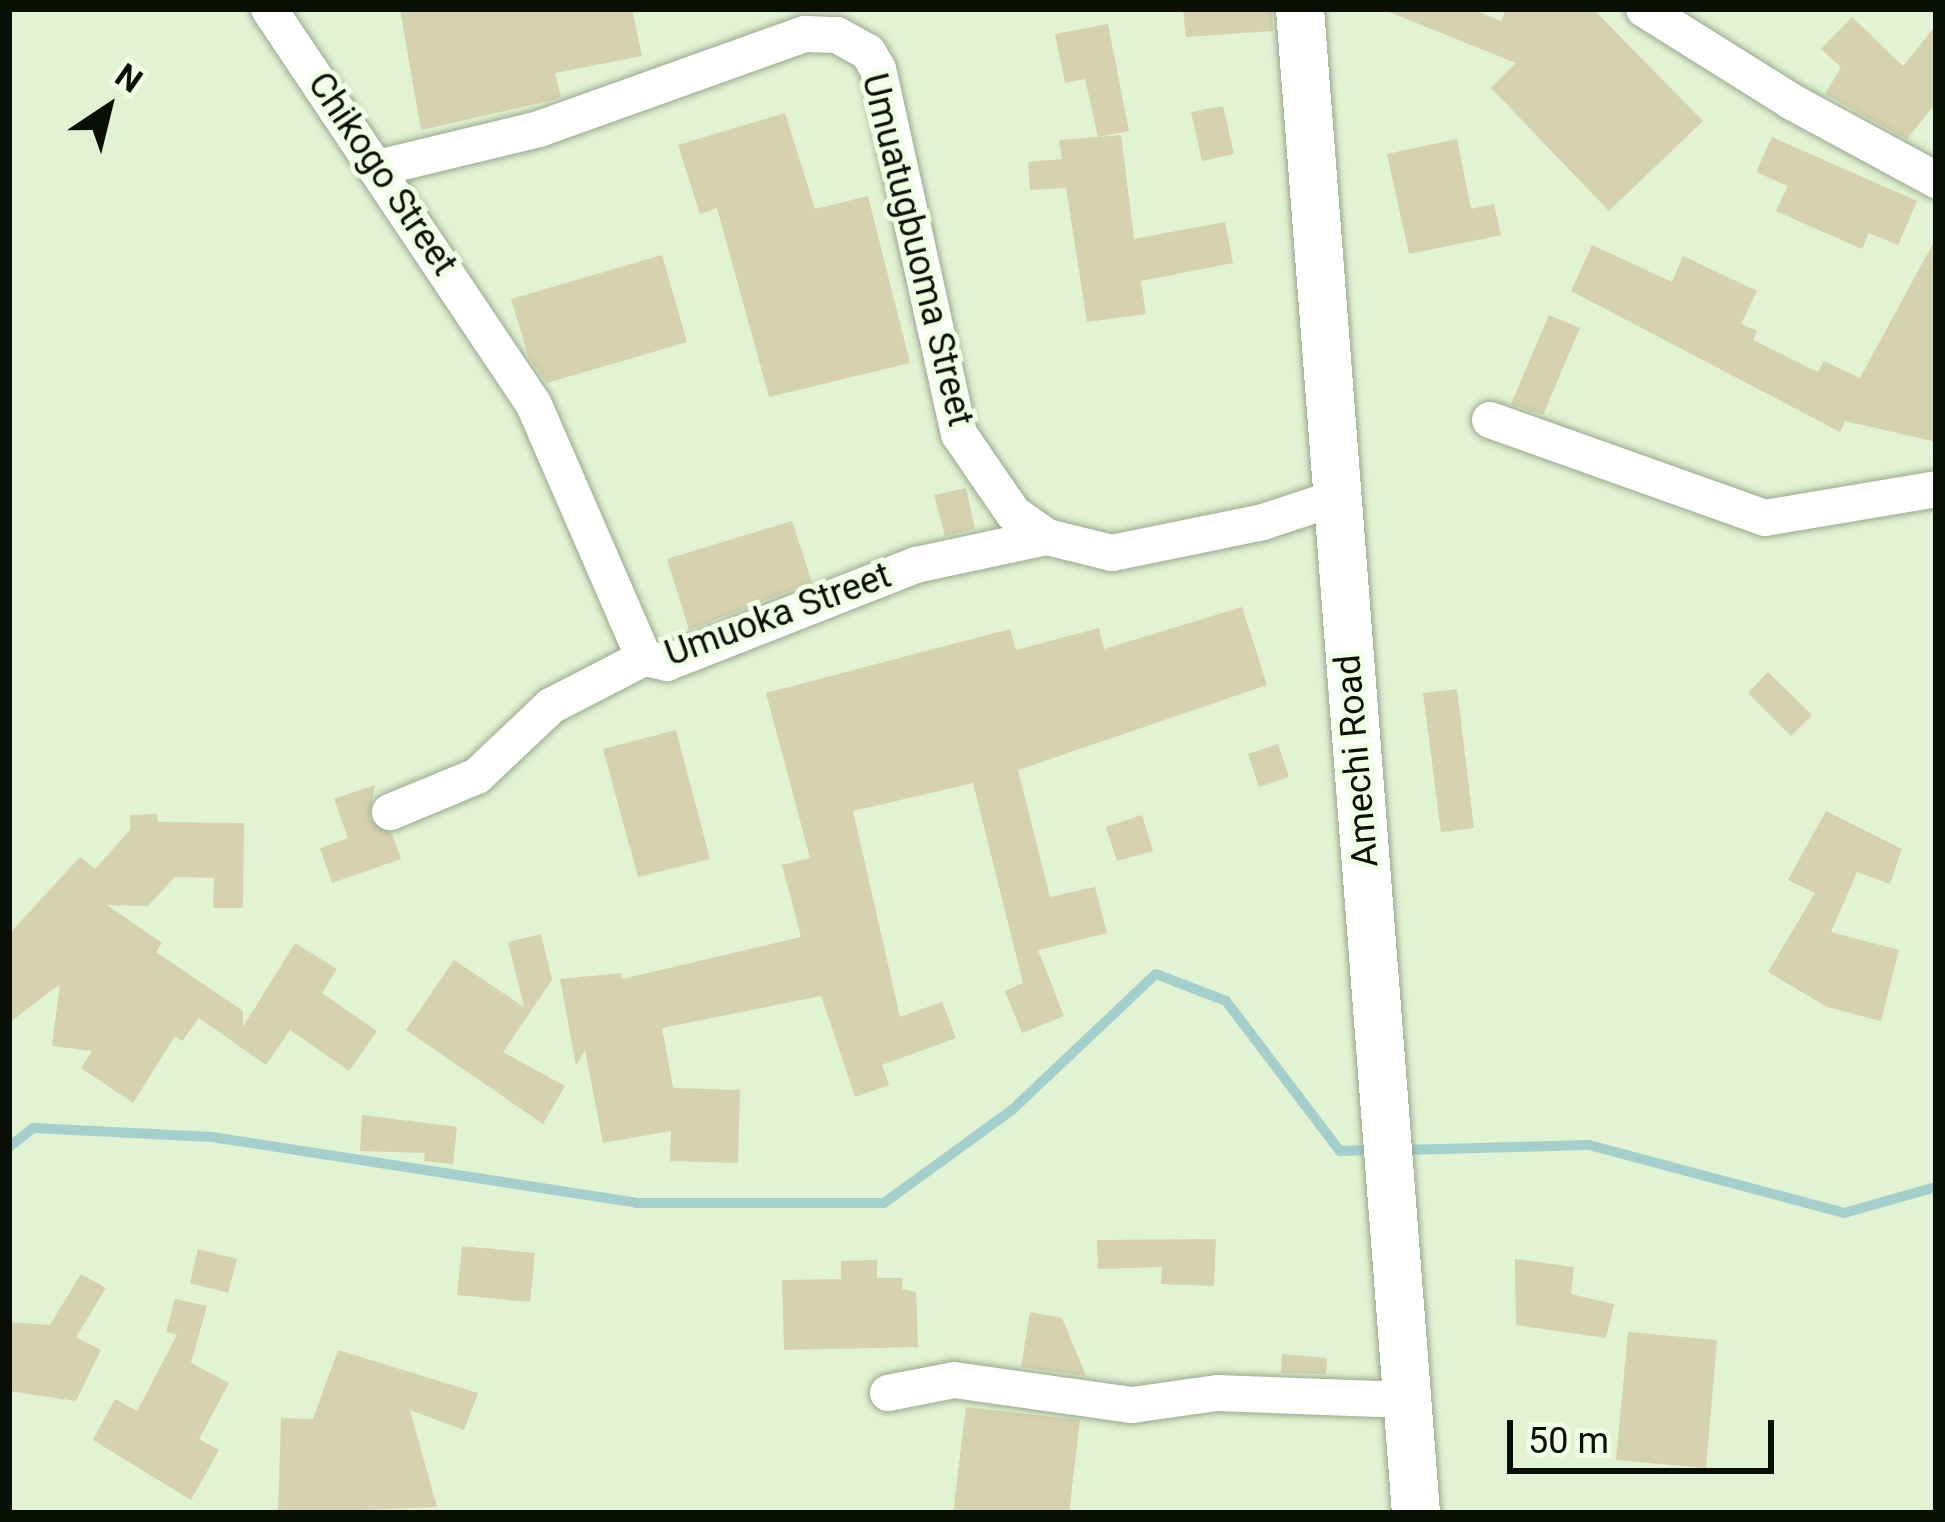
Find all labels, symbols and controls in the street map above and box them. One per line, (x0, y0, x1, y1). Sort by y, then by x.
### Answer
north arrow (48, 48, 168, 168)
text: N (108, 55, 150, 101)
street label: Chikogo Street (298, 64, 466, 284)
street label: Umuatugbuoma Street (852, 69, 982, 431)
street label: Umuoka Street (659, 554, 897, 676)
street label: Amechi Road (1326, 653, 1388, 869)
scale bar (1513, 1396, 1780, 1470)
text: 50 m (1528, 1420, 1609, 1462)

